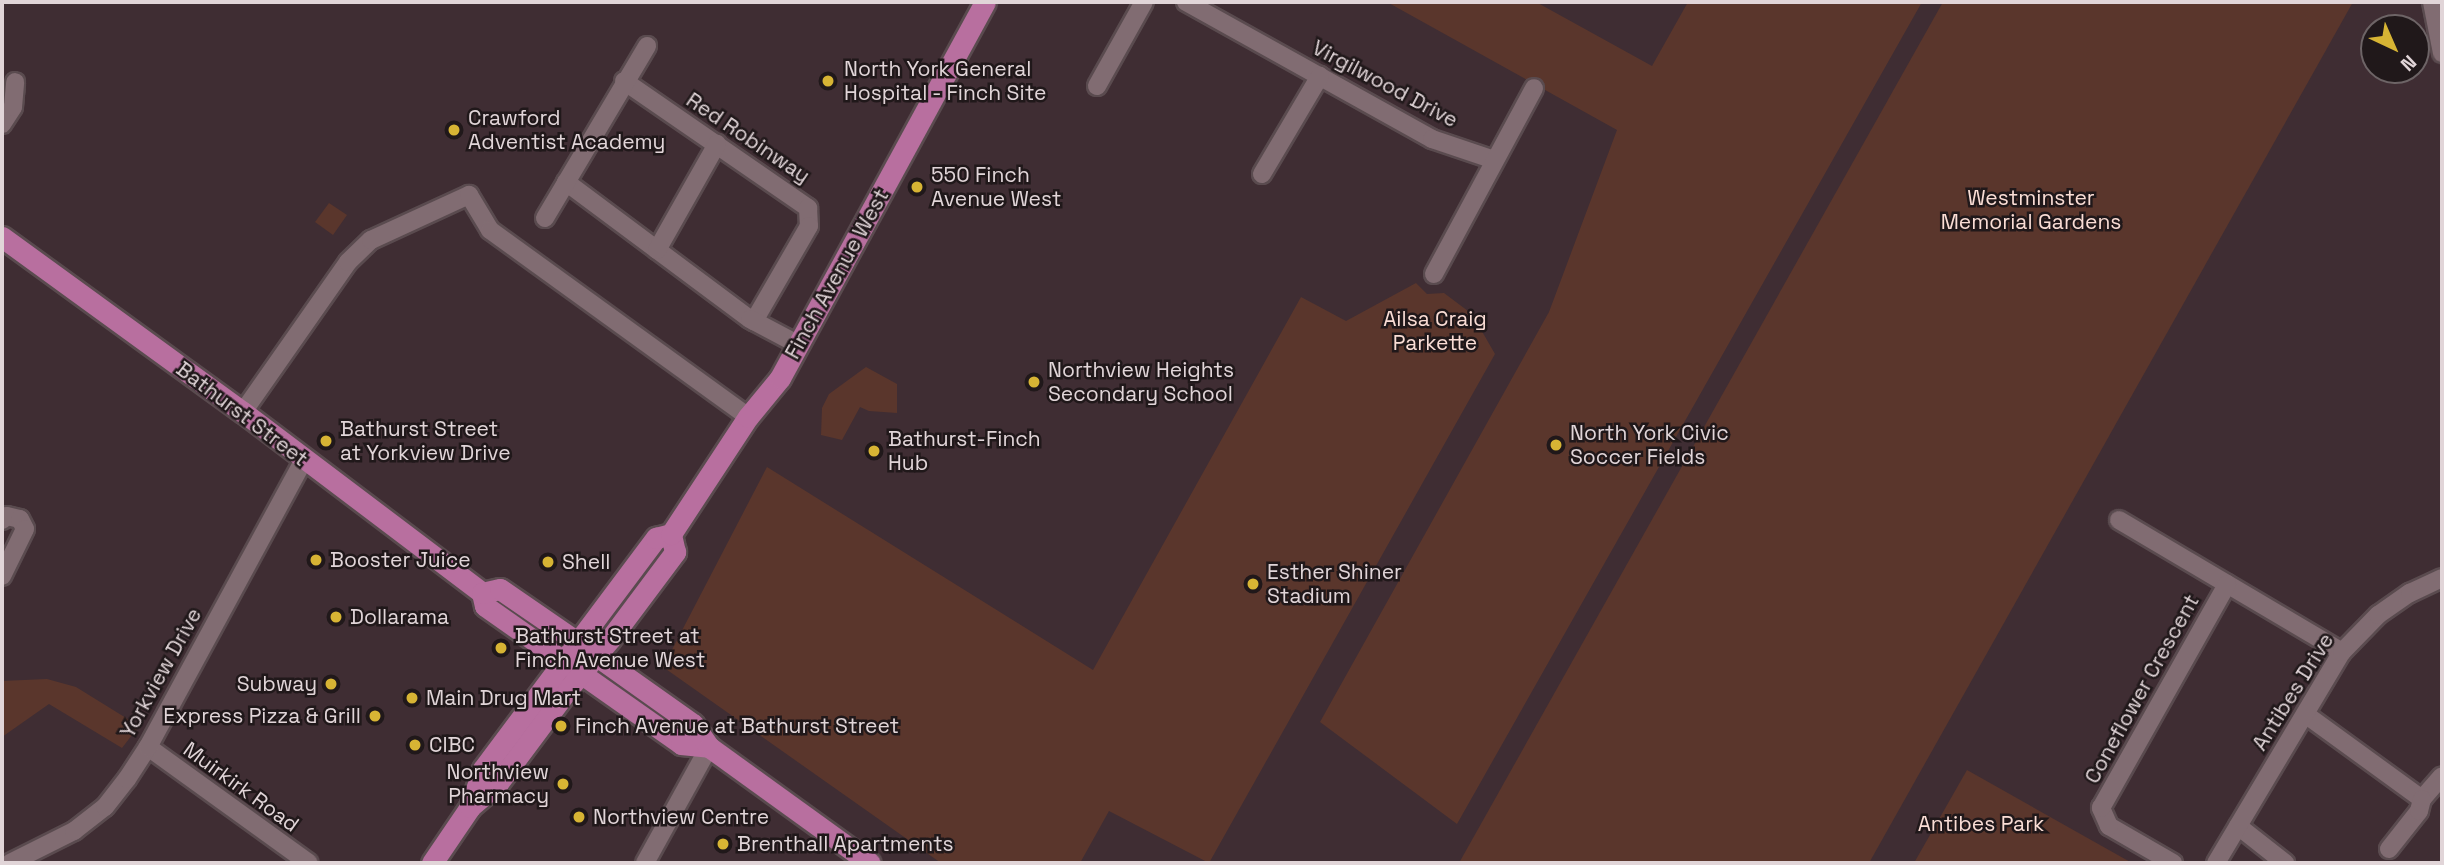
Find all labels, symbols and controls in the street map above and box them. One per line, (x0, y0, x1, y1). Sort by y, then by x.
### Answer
north arrow (2360, 14, 2430, 84)
street label: Virgilwood Drive (1308, 35, 1462, 133)
text: N (2395, 50, 2422, 76)
place label: North York General Hospital - Finch Site (844, 56, 1048, 106)
marker: North York General Hospital - Finch Site (818, 71, 838, 91)
street label: Red Robinway (681, 87, 815, 189)
place label: Crawford Adventist Academy (468, 105, 666, 155)
marker: Crawford Adventist Academy (446, 122, 462, 138)
place label: 550 Finch Avenue West (931, 162, 1062, 212)
marker: 550 Finch Avenue West (909, 179, 925, 195)
street label: Finch Avenue West (780, 184, 894, 364)
park label: Westminster Memorial Gardens (1941, 185, 2121, 235)
park label: Ailsa Craig Parkette (1383, 306, 1487, 356)
street label: Bathurst Street (171, 356, 313, 472)
place label: Northview Heights Secondary School (1048, 357, 1234, 407)
marker: Northview Heights Secondary School (1026, 374, 1042, 390)
place label: Bathurst Street at Yorkview Drive (340, 416, 511, 466)
place label: North York Civic Soccer Fields (1570, 420, 1729, 470)
place label: Bathurst-Finch Hub (888, 426, 1041, 476)
marker: Bathurst Street at Yorkview Drive (318, 433, 334, 449)
marker: North York Civic Soccer Fields (1548, 437, 1564, 453)
marker: Bathurst-Finch Hub (866, 443, 882, 459)
place label: Booster Juice (330, 547, 471, 573)
place label: Shell (562, 549, 610, 575)
marker: Booster Juice (308, 552, 324, 568)
marker: Shell (540, 554, 556, 570)
place label: Esther Shiner Stadium (1267, 559, 1402, 609)
marker: Esther Shiner Stadium (1245, 576, 1261, 592)
street label: Coneflower Crescent (2080, 590, 2204, 788)
street label: Yorkview Drive (115, 604, 207, 742)
place label: Dollarama (350, 604, 449, 630)
marker: Dollarama (328, 609, 344, 625)
place label: Bathurst Street at Finch Avenue West (515, 623, 706, 673)
street label: Antibes Drive (2247, 629, 2339, 755)
marker: Bathurst Street at Finch Avenue West (493, 640, 509, 656)
place label: Subway (237, 671, 317, 697)
marker: Subway (323, 676, 339, 692)
place label: Main Drug Mart (426, 685, 581, 711)
marker: Main Drug Mart (404, 690, 420, 706)
place label: Express Pizza & Grill (163, 703, 361, 729)
marker: Express Pizza & Grill (367, 708, 383, 724)
place label: Finch Avenue at Bathurst Street (575, 713, 900, 739)
marker: Finch Avenue at Bathurst Street (553, 718, 569, 734)
place label: CIBC (429, 732, 475, 758)
street label: Muirkirk Road (178, 737, 304, 837)
marker: CIBC (407, 737, 423, 753)
place label: Northview Pharmacy (446, 759, 549, 809)
marker: Northview Pharmacy (555, 776, 571, 792)
place label: Northview Centre (593, 804, 769, 830)
marker: Northview Centre (571, 809, 587, 825)
park label: Antibes Park (1918, 811, 2044, 837)
place label: Brenthall Apartments (737, 831, 954, 857)
marker: Brenthall Apartments (715, 836, 731, 852)

